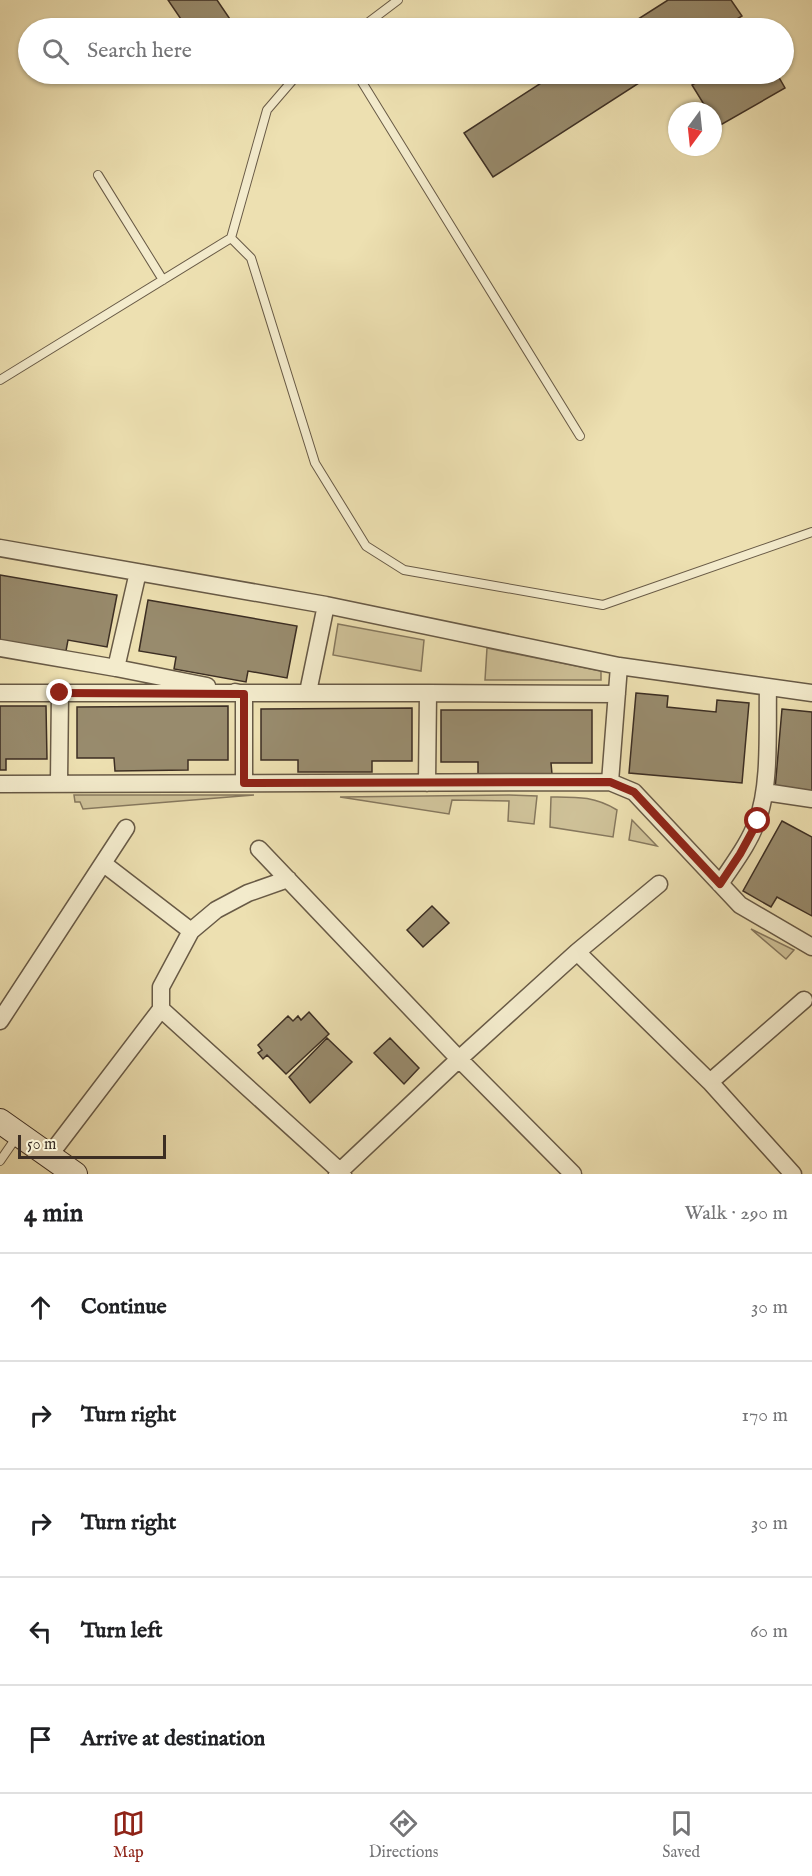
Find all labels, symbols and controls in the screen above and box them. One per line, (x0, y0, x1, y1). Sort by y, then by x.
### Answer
search box (18, 18, 794, 84)
icon: search (39, 35, 72, 68)
text: Search here (87, 37, 192, 65)
north arrow (668, 102, 722, 156)
route end (46, 679, 72, 705)
route start (744, 807, 770, 833)
scale bar (18, 1132, 166, 1160)
text: 50 m (27, 1135, 56, 1155)
text: 4 min (24, 1197, 83, 1230)
text: Walk · 290 m (684, 1201, 788, 1226)
icon: ahead (24, 1291, 57, 1324)
text: Continue (81, 1293, 167, 1321)
text: 30 m (751, 1295, 788, 1320)
icon: right (24, 1399, 57, 1432)
text: Turn right (81, 1401, 176, 1429)
text: 170 m (742, 1403, 788, 1428)
icon: right (24, 1507, 57, 1540)
text: Turn right (81, 1509, 176, 1537)
text: 30 m (751, 1511, 788, 1536)
icon: left (24, 1615, 57, 1648)
text: Turn left (81, 1617, 163, 1645)
text: 60 m (750, 1619, 788, 1644)
icon: arrive (24, 1723, 57, 1756)
text: Arrive at destination (81, 1725, 265, 1753)
tab: Map (112, 1807, 145, 1863)
tab: Directions (369, 1807, 438, 1863)
tab: Saved (662, 1807, 700, 1863)

